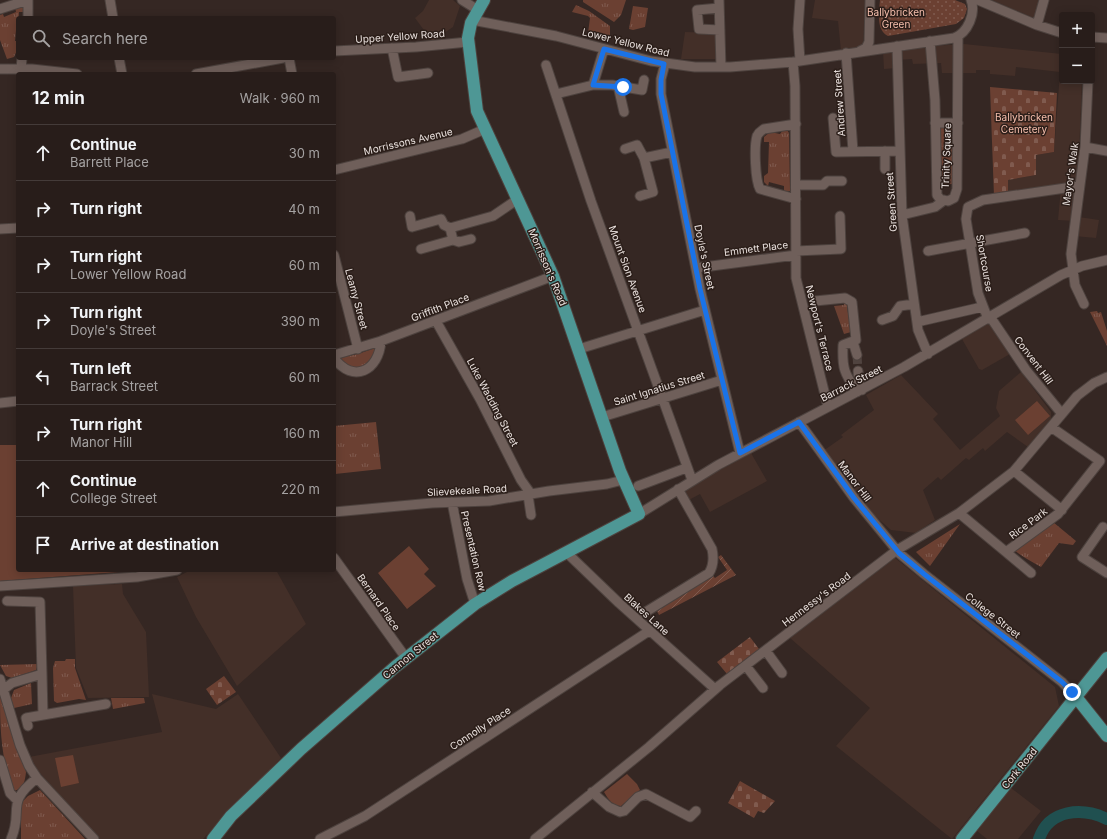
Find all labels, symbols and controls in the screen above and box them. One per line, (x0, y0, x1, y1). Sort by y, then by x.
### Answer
park label: Ballybricken Green (867, 6, 925, 30)
map controls (1059, 12, 1095, 84)
button: + (1059, 12, 1095, 48)
search box (16, 16, 336, 60)
street label: Lower Yellow Road (581, 25, 671, 59)
icon: search (30, 27, 52, 49)
street label: Upper Yellow Road (355, 27, 445, 45)
text: Search here (62, 29, 148, 48)
button: − (1059, 48, 1095, 84)
street label: Andrew Street (831, 68, 847, 137)
route start (614, 78, 632, 96)
text: 12 min (32, 88, 85, 108)
text: Walk · 960 m (240, 90, 320, 106)
park label: Ballybricken Cemetery (995, 111, 1053, 135)
street label: Trinity Square (939, 123, 953, 189)
street label: Morrissons Avenue (362, 125, 454, 157)
text: Continue (70, 135, 137, 154)
street label: Mayor's Walk (1060, 141, 1080, 206)
icon: ahead (32, 142, 54, 164)
text: 30 m (289, 145, 320, 161)
text: Barrett Place (70, 154, 149, 170)
street label: Green Street (883, 171, 899, 232)
icon: right (32, 198, 54, 220)
text: Turn right (70, 199, 142, 218)
text: 40 m (288, 201, 320, 217)
street label: Doyle's Street (692, 223, 718, 291)
street label: Mount Sion Avenue (607, 224, 649, 314)
street label: Morrisson's Road (526, 226, 570, 308)
street label: Shortcourse (974, 233, 996, 293)
street label: Emmett Place (723, 238, 789, 258)
text: Turn right (70, 247, 142, 266)
icon: right (32, 254, 54, 276)
text: 60 m (289, 257, 320, 273)
text: Lower Yellow Road (70, 266, 186, 282)
street label: Leamy Street (343, 267, 371, 331)
street label: Newport's Terrace (804, 284, 837, 372)
street label: Griffith Place (409, 290, 471, 324)
text: Turn right (70, 303, 142, 322)
icon: right (32, 310, 54, 332)
text: 390 m (281, 313, 320, 329)
text: Doyle's Street (70, 322, 156, 338)
street label: Convent Hill (1012, 334, 1056, 386)
street label: Luke Wadding Street (465, 356, 522, 449)
text: Turn left (70, 359, 131, 378)
street label: Barrack Street (818, 362, 885, 404)
icon: left (32, 366, 54, 388)
street label: Saint Ignatius Street (612, 368, 707, 408)
text: 60 m (289, 369, 320, 385)
text: Barrack Street (70, 378, 158, 394)
text: Turn right (70, 415, 142, 434)
icon: right (32, 422, 54, 444)
text: 160 m (283, 425, 320, 441)
text: Manor Hill (70, 434, 132, 450)
street label: Manor Hill (836, 458, 874, 504)
text: Continue (70, 471, 137, 490)
icon: ahead (32, 478, 54, 500)
text: 220 m (281, 481, 320, 497)
street label: Slievekeale Road (427, 482, 507, 498)
text: College Street (70, 490, 157, 506)
street label: Rice Park (1007, 504, 1050, 541)
street label: Presentation Row (459, 509, 489, 593)
icon: arrive (32, 534, 54, 556)
text: Arrive at destination (70, 535, 219, 554)
street label: Hennessy's Road (780, 569, 852, 629)
street label: Bernard Place (355, 571, 403, 633)
street label: College Street (963, 590, 1024, 641)
street label: Blakes Lane (622, 591, 672, 638)
street label: Cannon Street (380, 629, 441, 681)
route end (1063, 683, 1081, 701)
street label: Connolly Place (447, 704, 513, 752)
street label: Cork Road (999, 745, 1039, 791)

